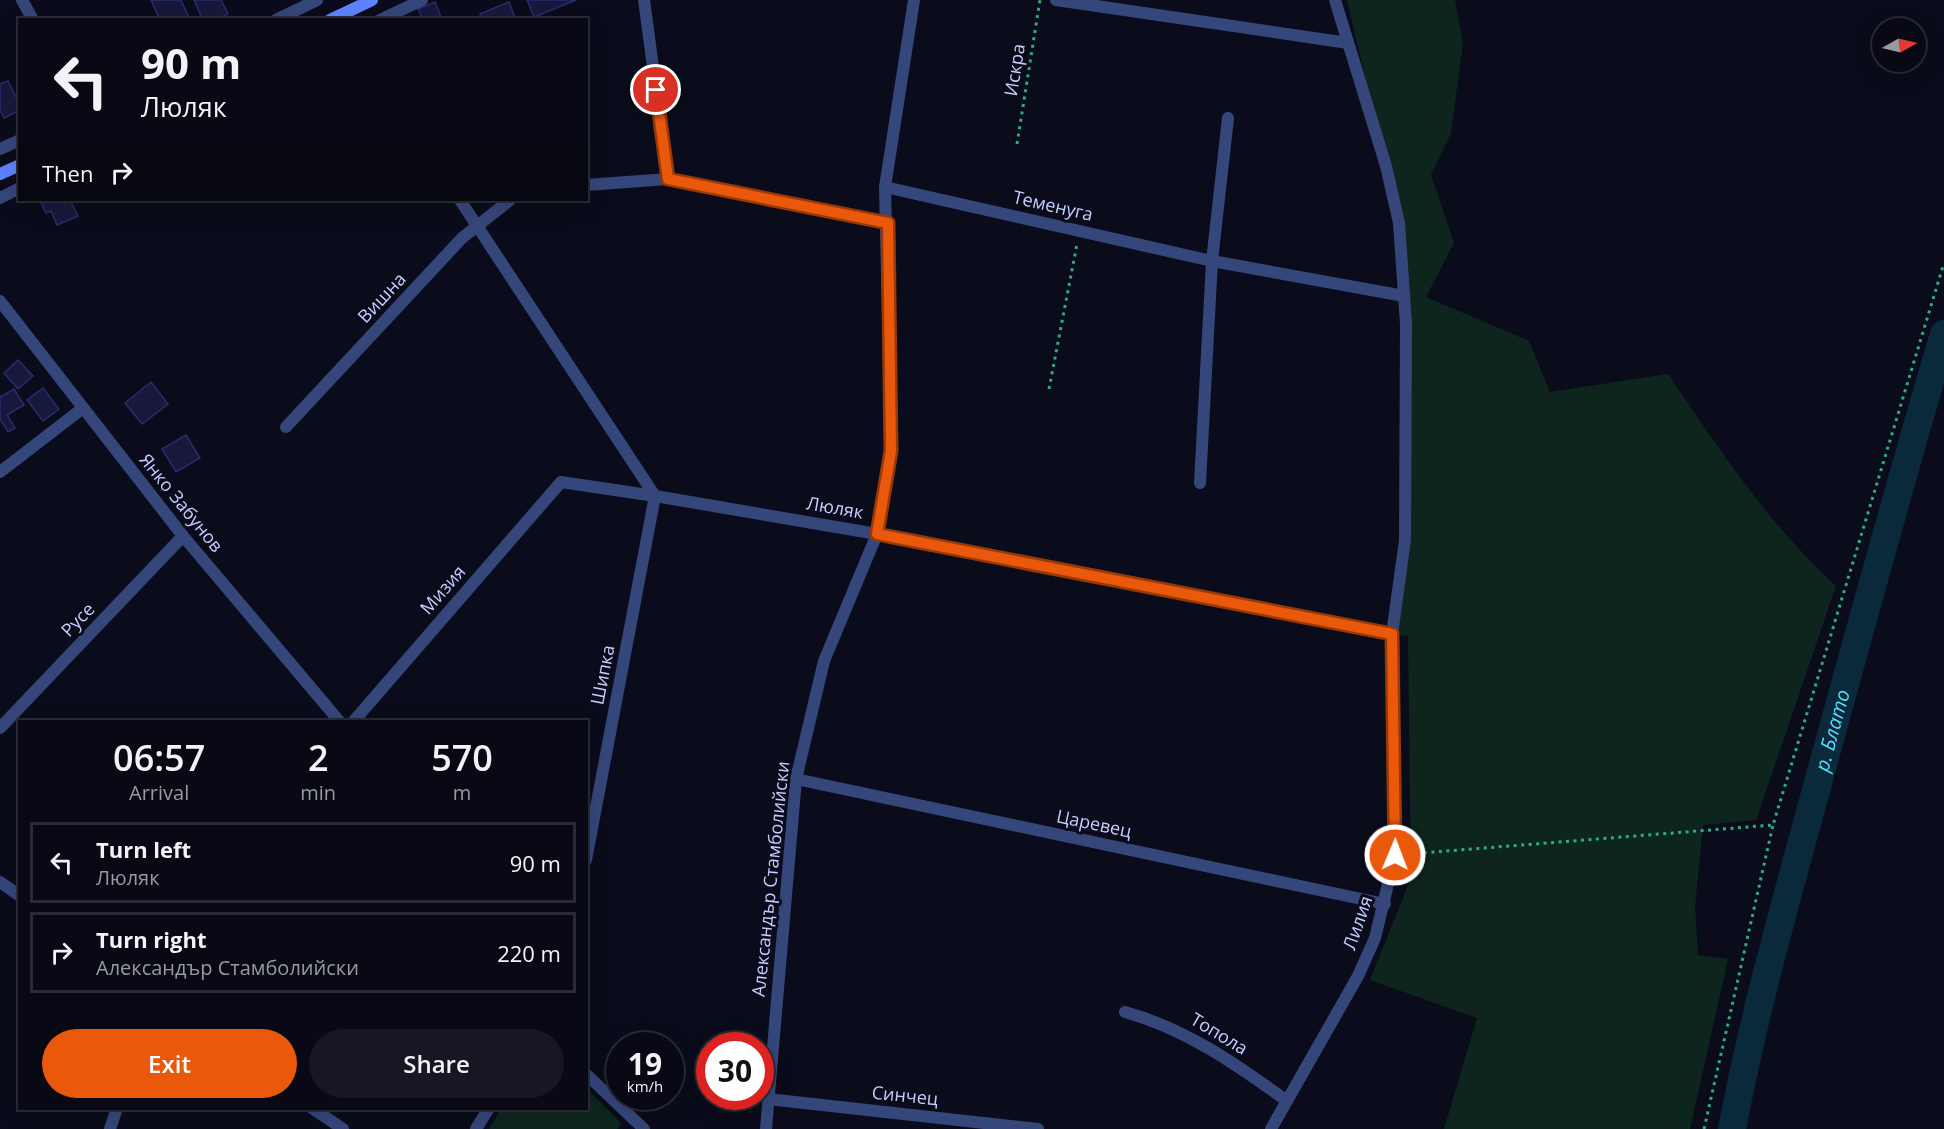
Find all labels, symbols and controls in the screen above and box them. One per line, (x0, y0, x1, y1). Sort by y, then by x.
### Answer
north arrow (1872, 18, 1926, 72)
map controls (1872, 18, 1926, 72)
text: 90 m (141, 34, 241, 91)
icon: left (42, 42, 120, 120)
street label: Искра (998, 42, 1030, 98)
pin (630, 64, 681, 115)
icon: arrive (639, 73, 672, 106)
text: Люляк (141, 88, 227, 125)
icon: right (105, 156, 138, 189)
text: Then (42, 158, 93, 188)
street label: Теменуга (1011, 184, 1096, 226)
street label: Вишна (352, 267, 411, 328)
street label: Янко Забунов (135, 448, 229, 557)
street label: Люляк (805, 490, 866, 524)
street label: Мизия (414, 560, 470, 619)
street label: Русе (55, 597, 99, 642)
street label: Шипка (584, 643, 620, 707)
water label: р. Блато (1807, 686, 1856, 775)
text: 06:57 (113, 733, 205, 782)
text: 2 (308, 733, 329, 782)
text: 570 (431, 733, 493, 782)
street label: Александър Стамболийски (746, 760, 794, 998)
text: Arrival (129, 779, 189, 806)
text: min (300, 779, 336, 806)
text: m (453, 779, 471, 806)
street label: Царевец (1054, 803, 1134, 843)
position arrow (1363, 823, 1427, 887)
text: Turn left (96, 834, 191, 864)
icon: left (45, 846, 78, 879)
text: 90 m (510, 848, 561, 878)
text: Люляк (96, 864, 160, 891)
street label: Лилия (1337, 892, 1377, 953)
text: Turn right (96, 924, 207, 954)
icon: right (45, 936, 78, 969)
text: 220 m (497, 938, 561, 968)
text: Александър Стамболийски (96, 954, 359, 981)
street label: Топола (1186, 1007, 1253, 1060)
button: Exit (42, 1029, 297, 1098)
button: Share (309, 1029, 564, 1098)
speed limit sign: 30 (696, 1032, 774, 1110)
text: 19 (628, 1043, 662, 1084)
text: km/h (627, 1076, 663, 1096)
street label: Синчец (871, 1080, 939, 1110)

